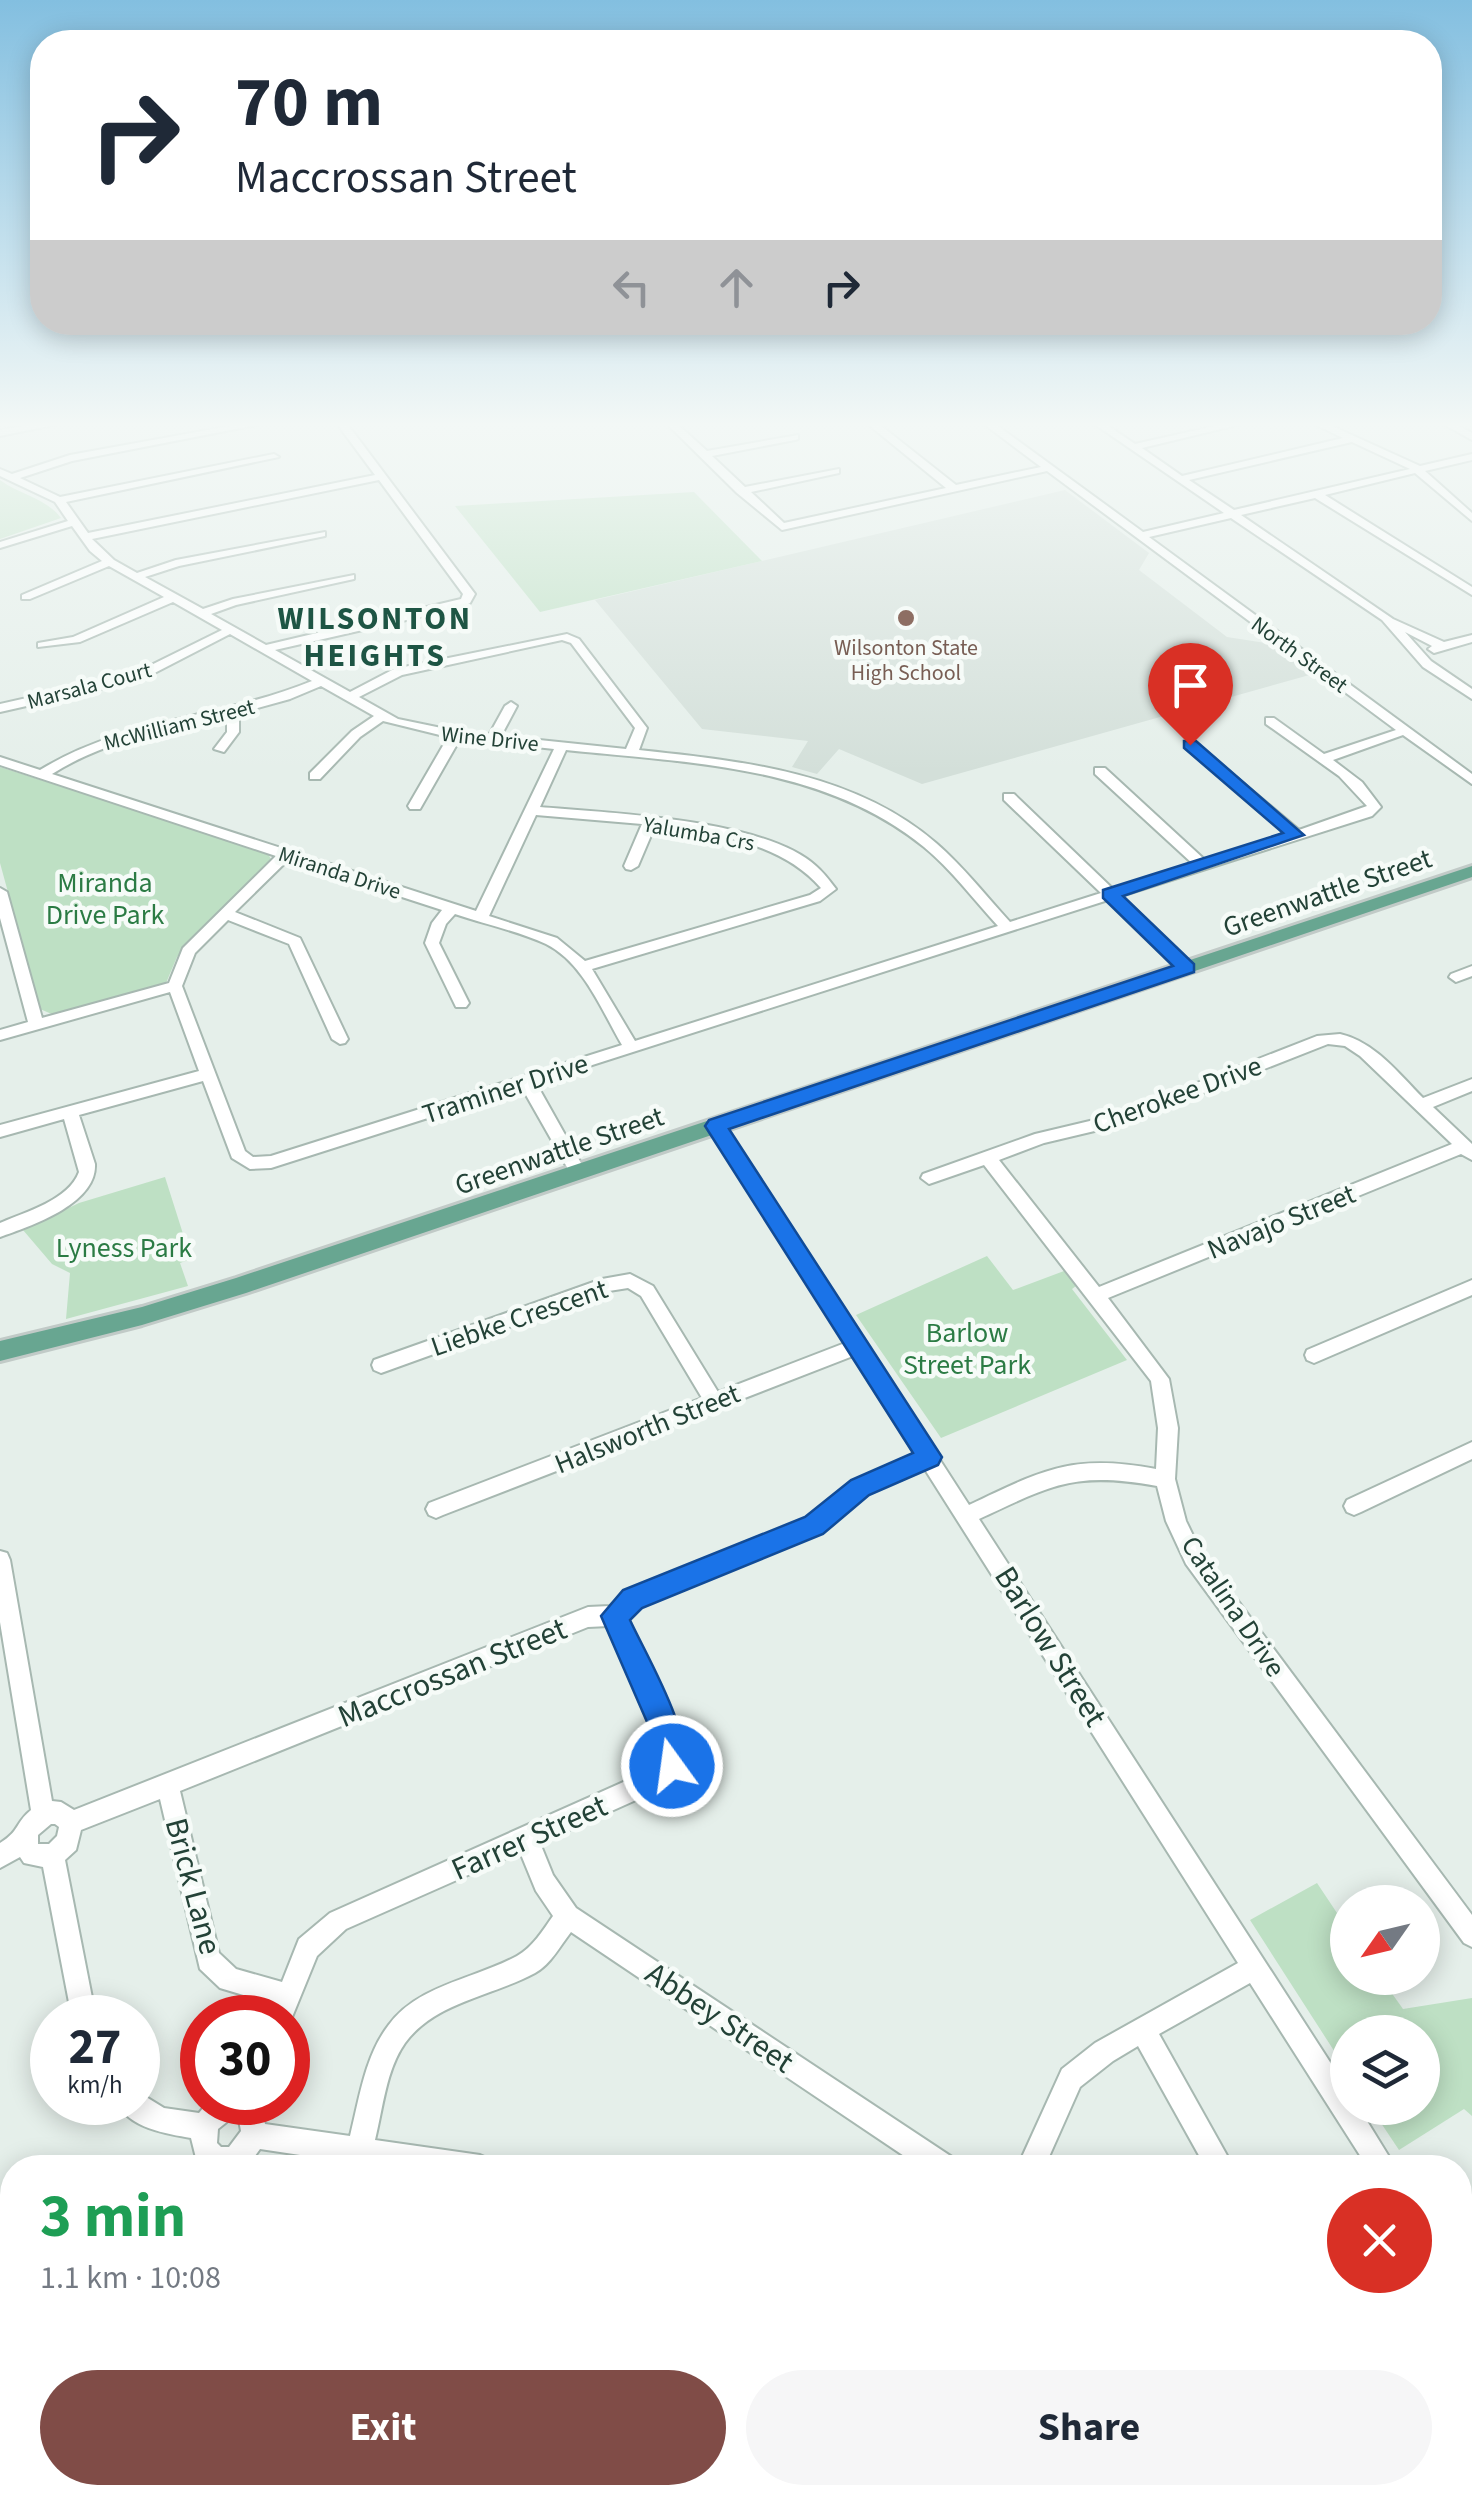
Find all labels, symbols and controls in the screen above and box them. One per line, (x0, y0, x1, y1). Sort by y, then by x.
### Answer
text: 70 m (235, 53, 383, 153)
icon: right (70, 70, 200, 200)
text: Maccrossan Street (235, 146, 577, 210)
icon: left (604, 260, 659, 315)
icon: ahead (709, 260, 764, 315)
icon: right (814, 260, 869, 315)
district label: WILSONTON HEIGHTS (278, 596, 472, 679)
marker: Wilsonton State High School (895, 607, 917, 629)
street label: North Street (1244, 609, 1355, 701)
place label: Wilsonton State High School (834, 632, 978, 689)
pin (1148, 643, 1233, 746)
street label: Marsala Court (24, 654, 156, 718)
icon: arrive (1163, 658, 1218, 713)
street label: McWilliam Street (101, 691, 258, 759)
street label: Wine Drive (440, 718, 540, 760)
street label: Yalumba Crs (640, 808, 757, 860)
street label: Miranda Drive (274, 838, 405, 908)
street label: Greenwattle Street (1218, 838, 1438, 947)
park label: Miranda Drive Park (46, 863, 164, 935)
street label: Traminer Drive (417, 1043, 593, 1135)
street label: Cherokee Drive (1087, 1046, 1267, 1144)
street label: Greenwattle Street (450, 1096, 670, 1205)
street label: Navajo Street (1201, 1174, 1362, 1270)
park label: Lyness Park (56, 1228, 192, 1268)
street label: Liebke Crescent (426, 1269, 614, 1367)
park label: Barlow Street Park (903, 1313, 1031, 1385)
street label: Halsworth Street (549, 1373, 747, 1484)
street label: Catalina Drive (1171, 1528, 1295, 1685)
street label: Barlow Street (983, 1558, 1118, 1736)
street label: Maccrossan Street (331, 1606, 574, 1740)
position arrow (620, 1714, 724, 1818)
street label: Farrer Street (444, 1783, 615, 1893)
street label: Brick Lane (153, 1813, 233, 1960)
north arrow (1330, 1885, 1440, 1995)
map controls (1330, 1885, 1440, 2125)
street label: Abbey Street (636, 1951, 803, 2085)
speed limit sign: 30 (180, 1995, 310, 2125)
text: 27 (69, 2012, 121, 2083)
button: layers (1330, 2015, 1440, 2125)
text: km/h (67, 2067, 123, 2103)
text: 3 min (40, 2175, 186, 2260)
button: close (1327, 2188, 1432, 2293)
text: 1.1 km · 10:08 (40, 2255, 221, 2301)
button: Exit (40, 2370, 726, 2485)
button: Share (746, 2370, 1432, 2485)

